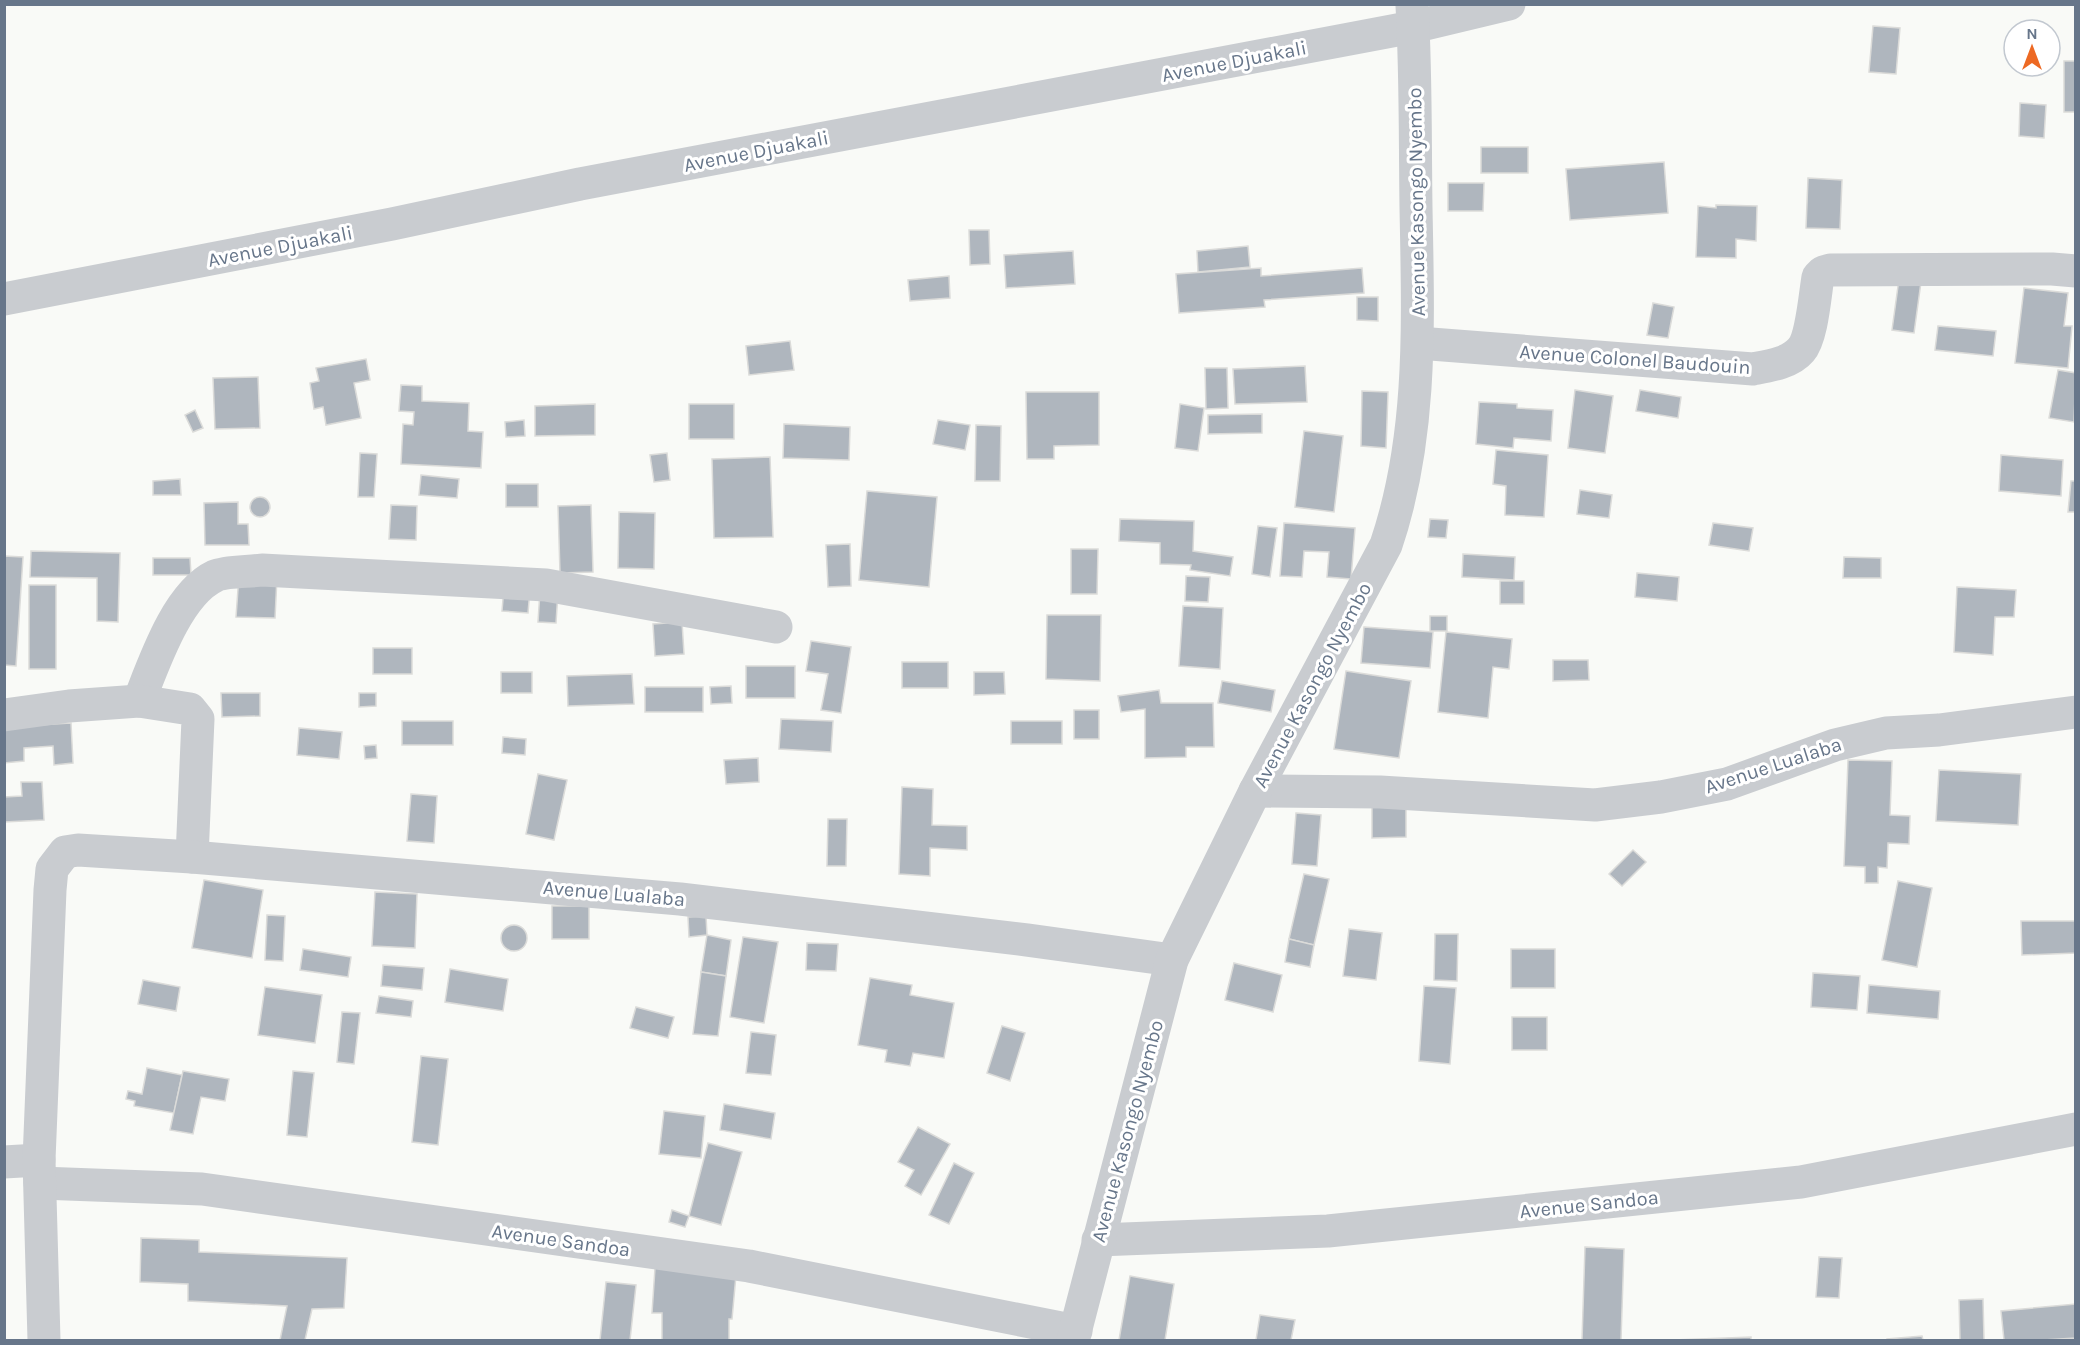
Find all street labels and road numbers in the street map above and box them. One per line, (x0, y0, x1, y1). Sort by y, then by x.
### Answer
street label: Avenue Djuakali (1160, 36, 1308, 87)
street label: Avenue Kasongo Nyembo (1403, 87, 1430, 317)
street label: Avenue Djuakali (682, 126, 830, 177)
street label: Avenue Djuakali (206, 221, 354, 272)
street label: Avenue Colonel Baudouin (1519, 340, 1751, 379)
street label: Avenue Kasongo Nyembo (1249, 579, 1376, 792)
street label: Avenue Lualaba (1702, 733, 1844, 798)
street label: Avenue Lualaba (542, 876, 686, 911)
street label: Avenue Kasongo Nyembo (1087, 1018, 1168, 1245)
street label: Avenue Sandoa (1518, 1186, 1660, 1223)
street label: Avenue Sandoa (490, 1219, 632, 1262)

